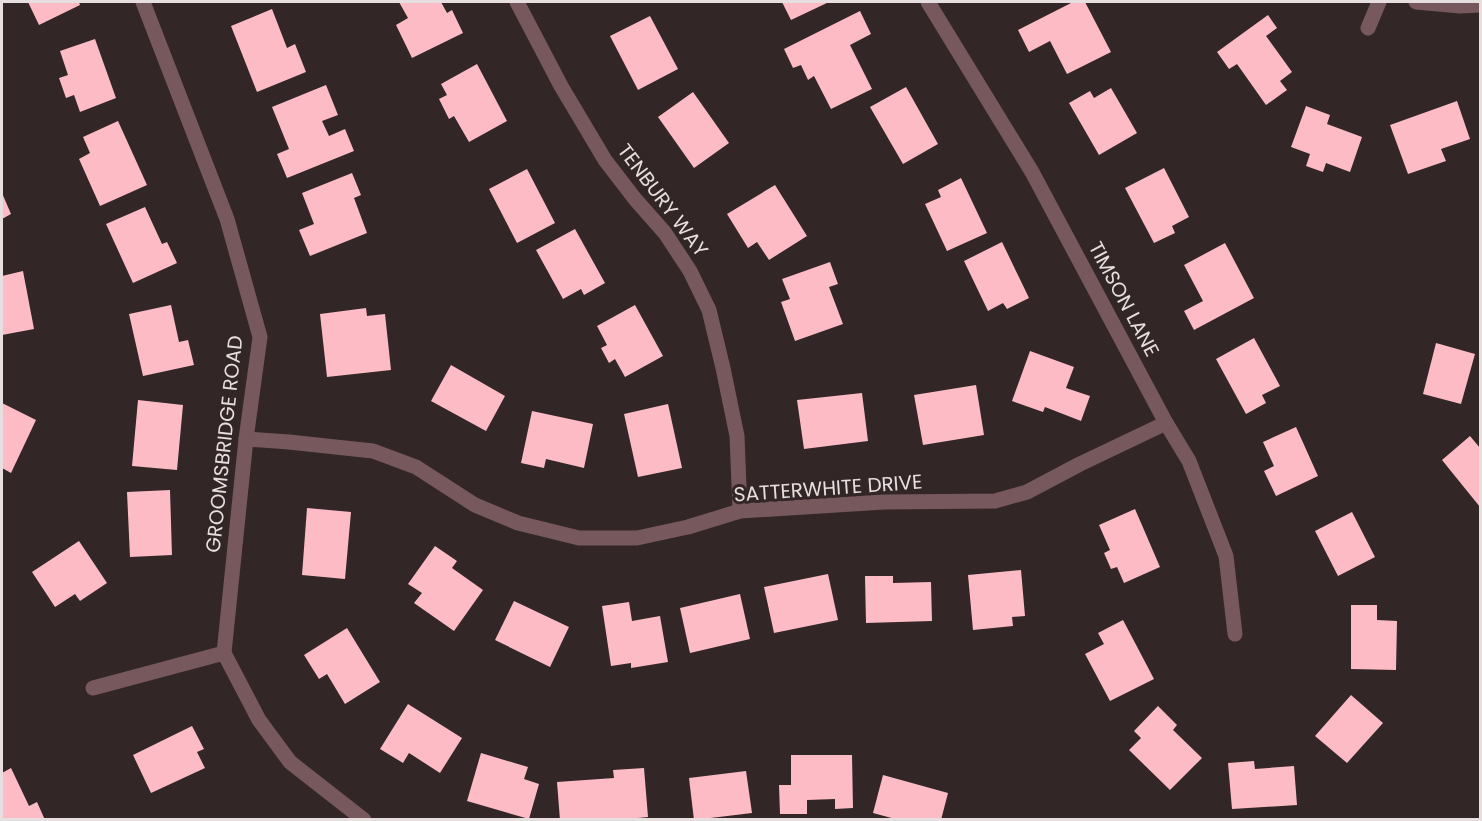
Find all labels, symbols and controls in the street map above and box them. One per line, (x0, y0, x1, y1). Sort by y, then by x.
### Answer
street label: TENBURY WAY (611, 138, 715, 262)
street label: TIMSON LANE (1082, 237, 1166, 361)
street label: GROOMSBRIDGE ROAD (199, 334, 249, 554)
street label: SATTERWHITE DRIVE (733, 467, 923, 509)

